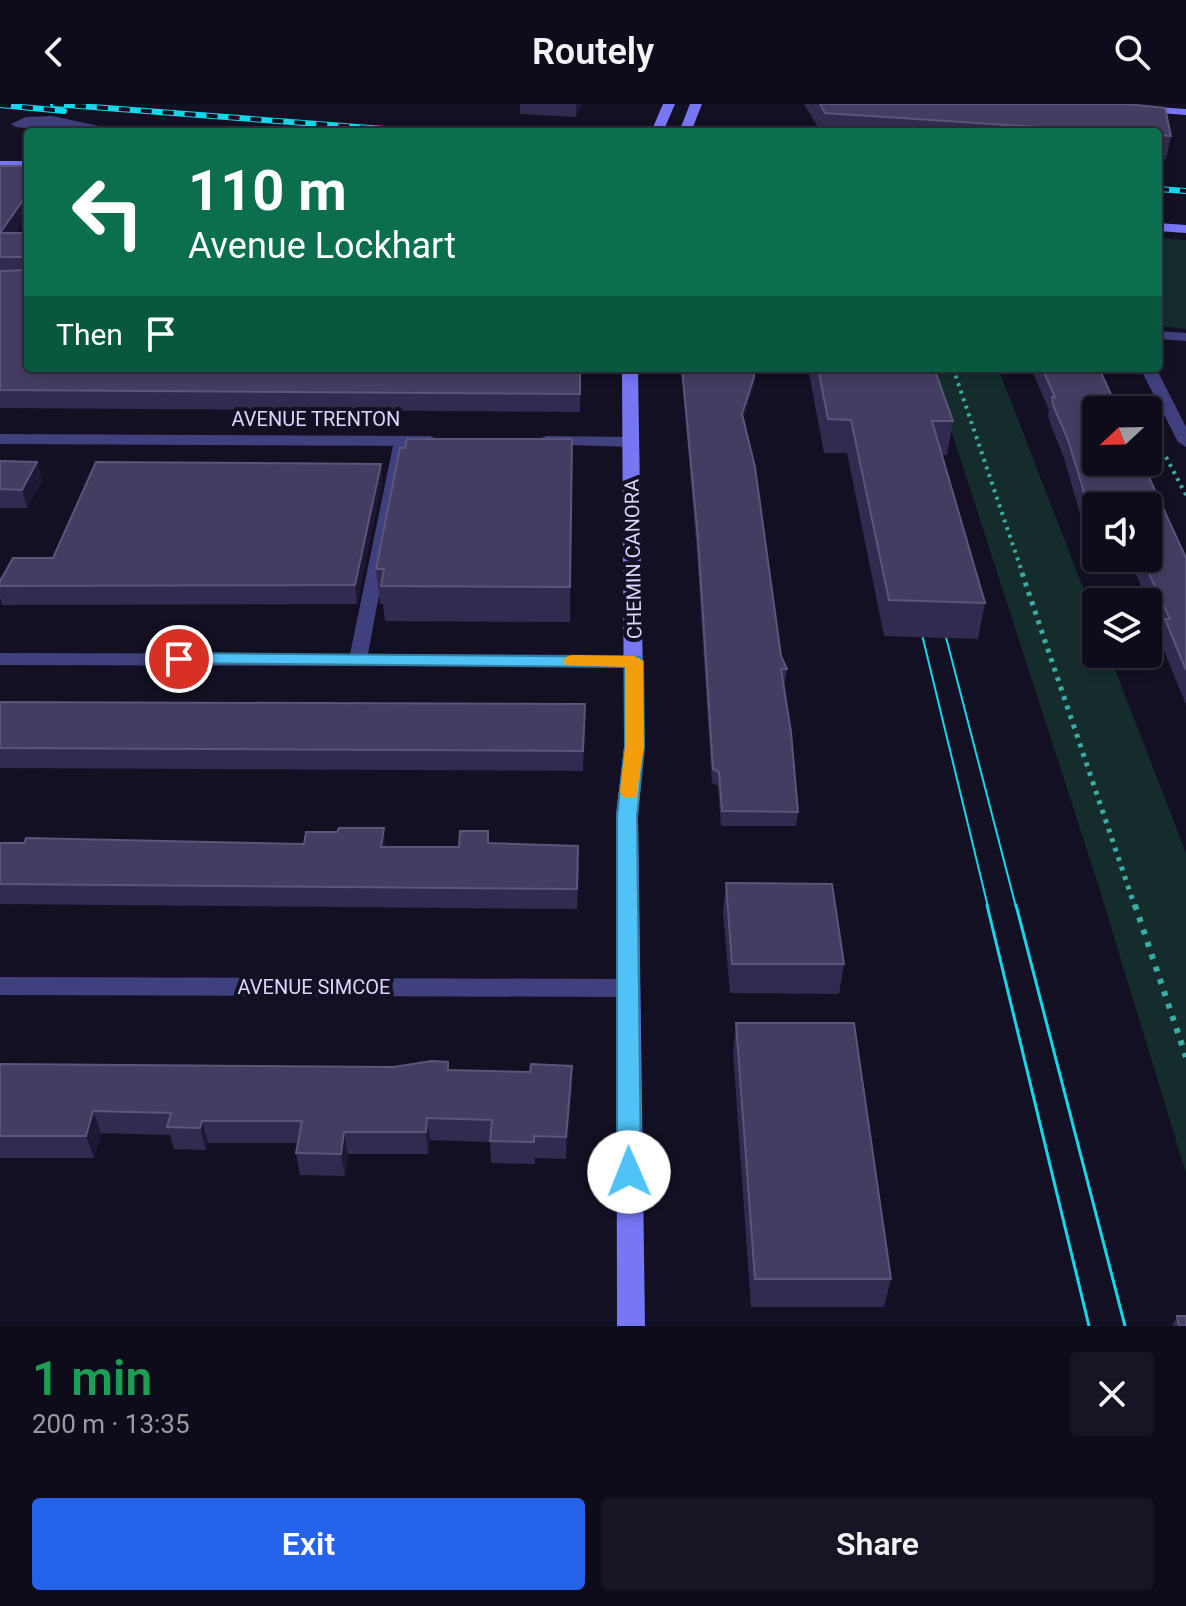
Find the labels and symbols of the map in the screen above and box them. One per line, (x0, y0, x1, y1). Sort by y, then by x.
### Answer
north arrow (1082, 396, 1162, 476)
street label: AVENUE TRENTON (232, 407, 400, 431)
street label: CHEMIN CANORA (620, 479, 646, 639)
pin (145, 625, 213, 693)
street label: AVENUE SIMCOE (238, 975, 390, 999)
position arrow (587, 1130, 671, 1214)

